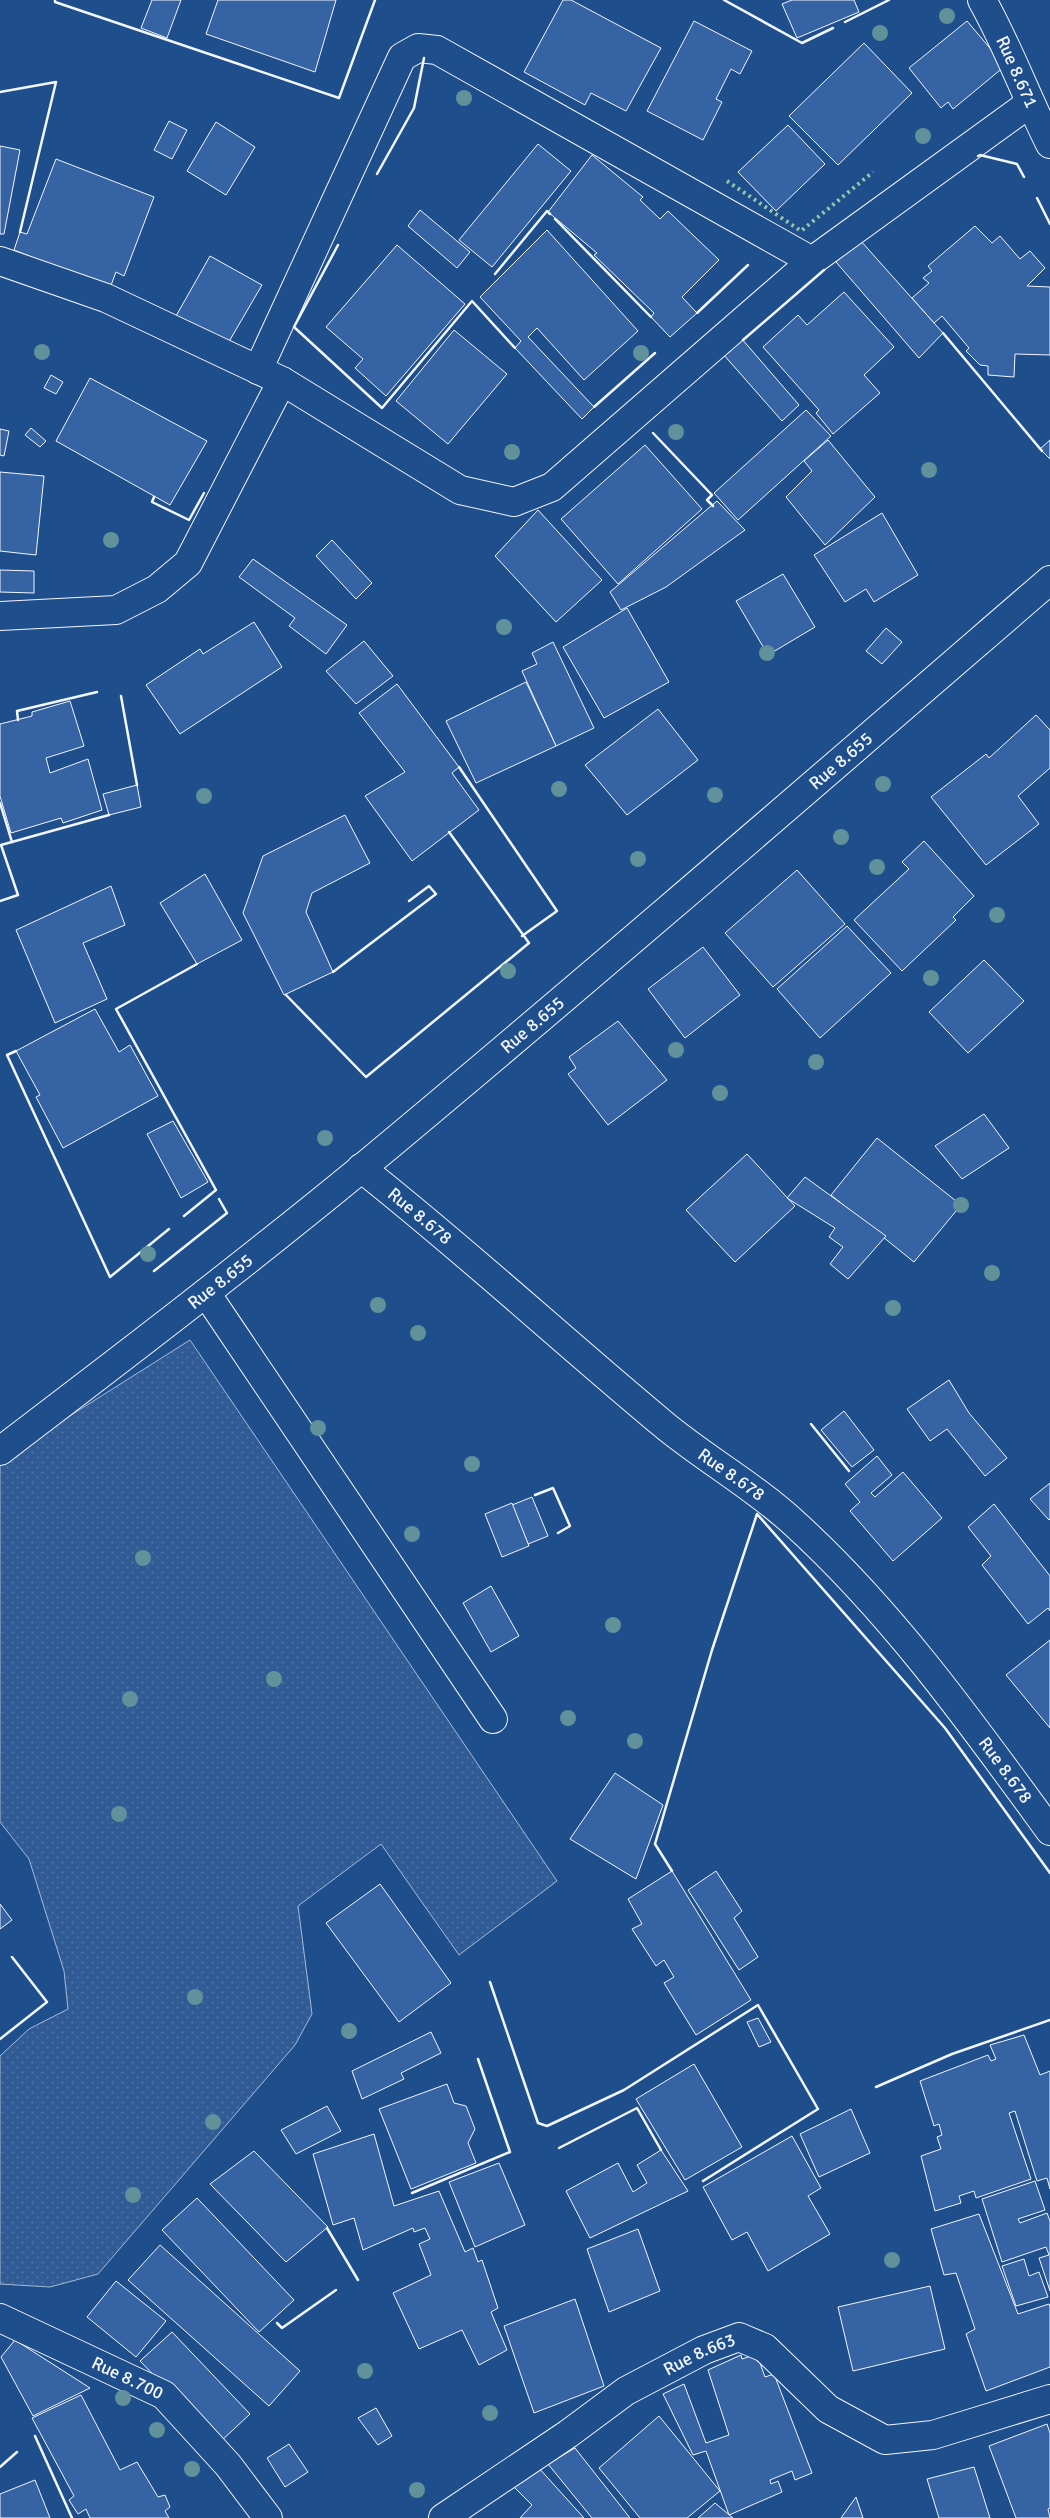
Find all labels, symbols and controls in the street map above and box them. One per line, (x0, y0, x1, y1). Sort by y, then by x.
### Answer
street label: Rue 8.671 (991, 32, 1043, 112)
street label: Rue 8.655 (804, 727, 877, 794)
street label: Rue 8.655 (496, 992, 569, 1058)
street label: Rue 8.678 (383, 1183, 457, 1249)
street label: Rue 8.655 (183, 1249, 257, 1314)
street label: Rue 8.678 (694, 1443, 769, 1506)
street label: Rue 8.678 (974, 1733, 1037, 1808)
street label: Rue 8.663 (660, 2328, 738, 2380)
street label: Rue 8.700 (88, 2352, 167, 2404)

